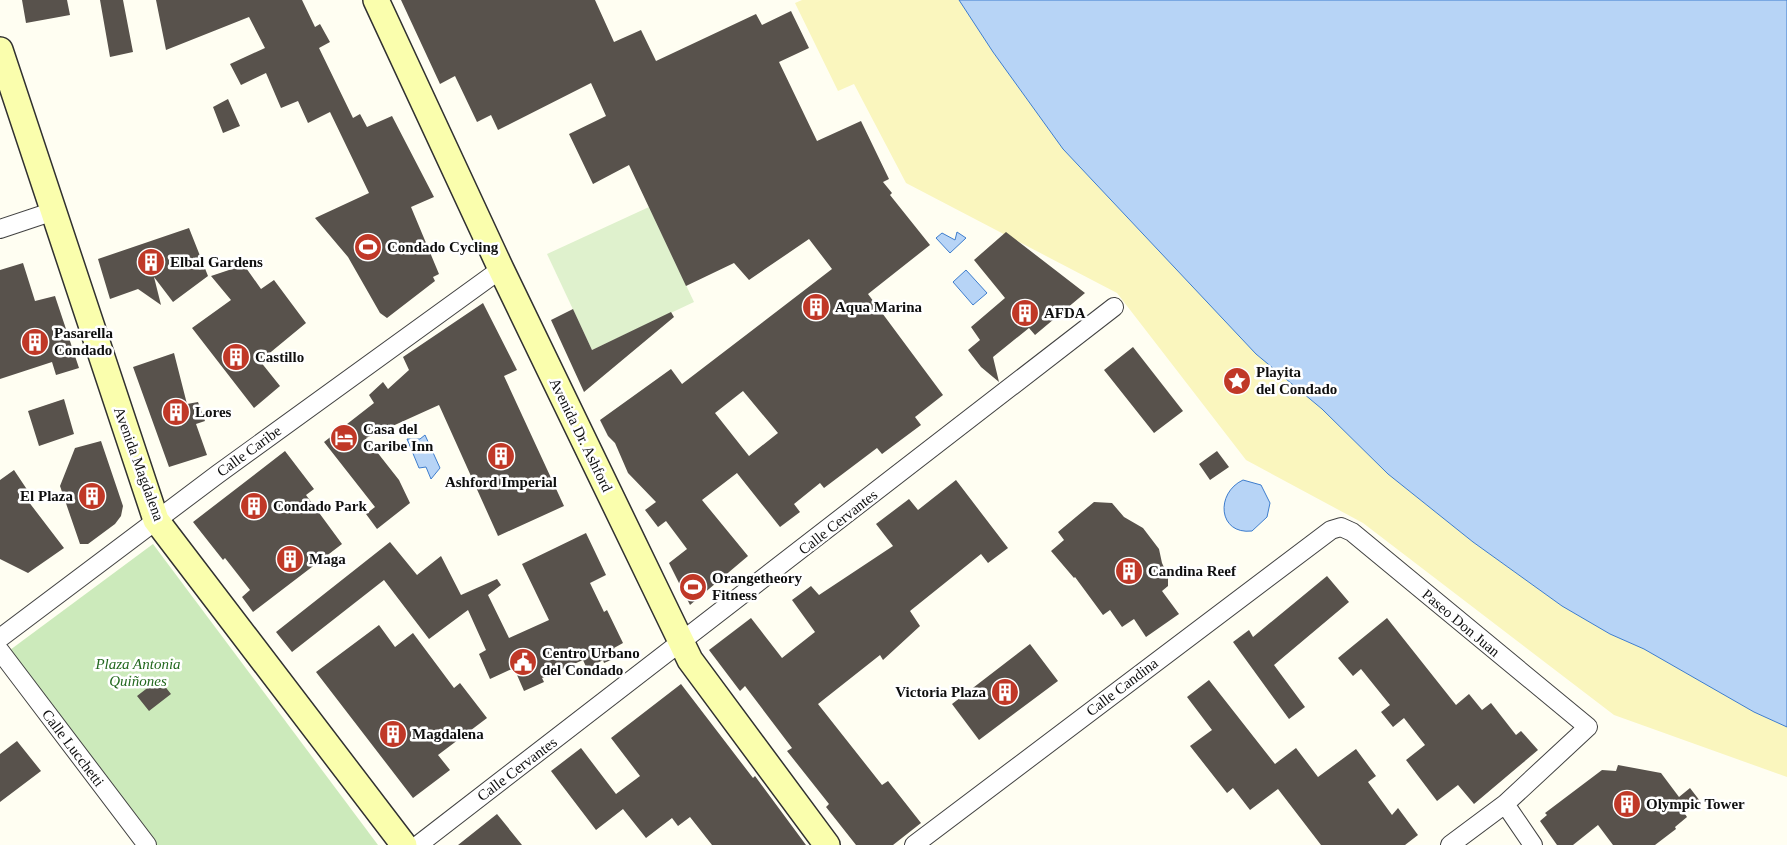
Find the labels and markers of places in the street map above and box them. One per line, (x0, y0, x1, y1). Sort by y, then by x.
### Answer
sports icon: Condado Cycling (353, 232, 383, 262)
place label: Condado Cycling (387, 239, 499, 255)
building icon: Elbal Gardens (136, 247, 166, 277)
place label: Elbal Gardens (170, 254, 263, 270)
building icon: Aqua Marina (801, 292, 831, 322)
building icon: AFDA (1010, 298, 1040, 328)
place label: Aqua Marina (835, 299, 923, 315)
place label: AFDA (1044, 305, 1086, 321)
place label: Pasarella Condado (54, 325, 113, 358)
building icon: Pasarella Condado (20, 327, 50, 357)
building icon: Castillo (221, 342, 251, 372)
place label: Castillo (255, 349, 304, 365)
place label: Playita del Condado (1256, 364, 1337, 397)
place icon: Playita del Condado (1222, 366, 1252, 396)
building icon: Lores (161, 397, 191, 427)
place label: Lores (195, 404, 232, 420)
place label: Casa del Caribe Inn (363, 421, 434, 454)
hotel icon: Casa del Caribe Inn (329, 423, 359, 453)
building icon: Ashford Imperial (486, 441, 516, 471)
place label: Ashford Imperial (445, 474, 557, 490)
building icon: El Plaza (77, 481, 107, 511)
place label: El Plaza (20, 488, 73, 504)
building icon: Condado Park (239, 491, 269, 521)
place label: Condado Park (273, 498, 367, 514)
building icon: Maga (275, 544, 305, 574)
place label: Maga (309, 551, 346, 567)
building icon: Candina Reef (1114, 556, 1144, 586)
place label: Candina Reef (1148, 563, 1237, 579)
place label: Orangetheory Fitness (712, 570, 802, 603)
sports icon: Orangetheory Fitness (678, 572, 708, 602)
place label: Centro Urbano del Condado (542, 645, 640, 678)
public building icon: Centro Urbano del Condado (508, 647, 538, 677)
building icon: Victoria Plaza (990, 677, 1020, 707)
place label: Victoria Plaza (895, 684, 986, 700)
building icon: Magdalena (378, 719, 408, 749)
place label: Magdalena (412, 726, 484, 742)
building icon: Olympic Tower (1612, 789, 1642, 819)
place label: Olympic Tower (1646, 796, 1745, 812)

